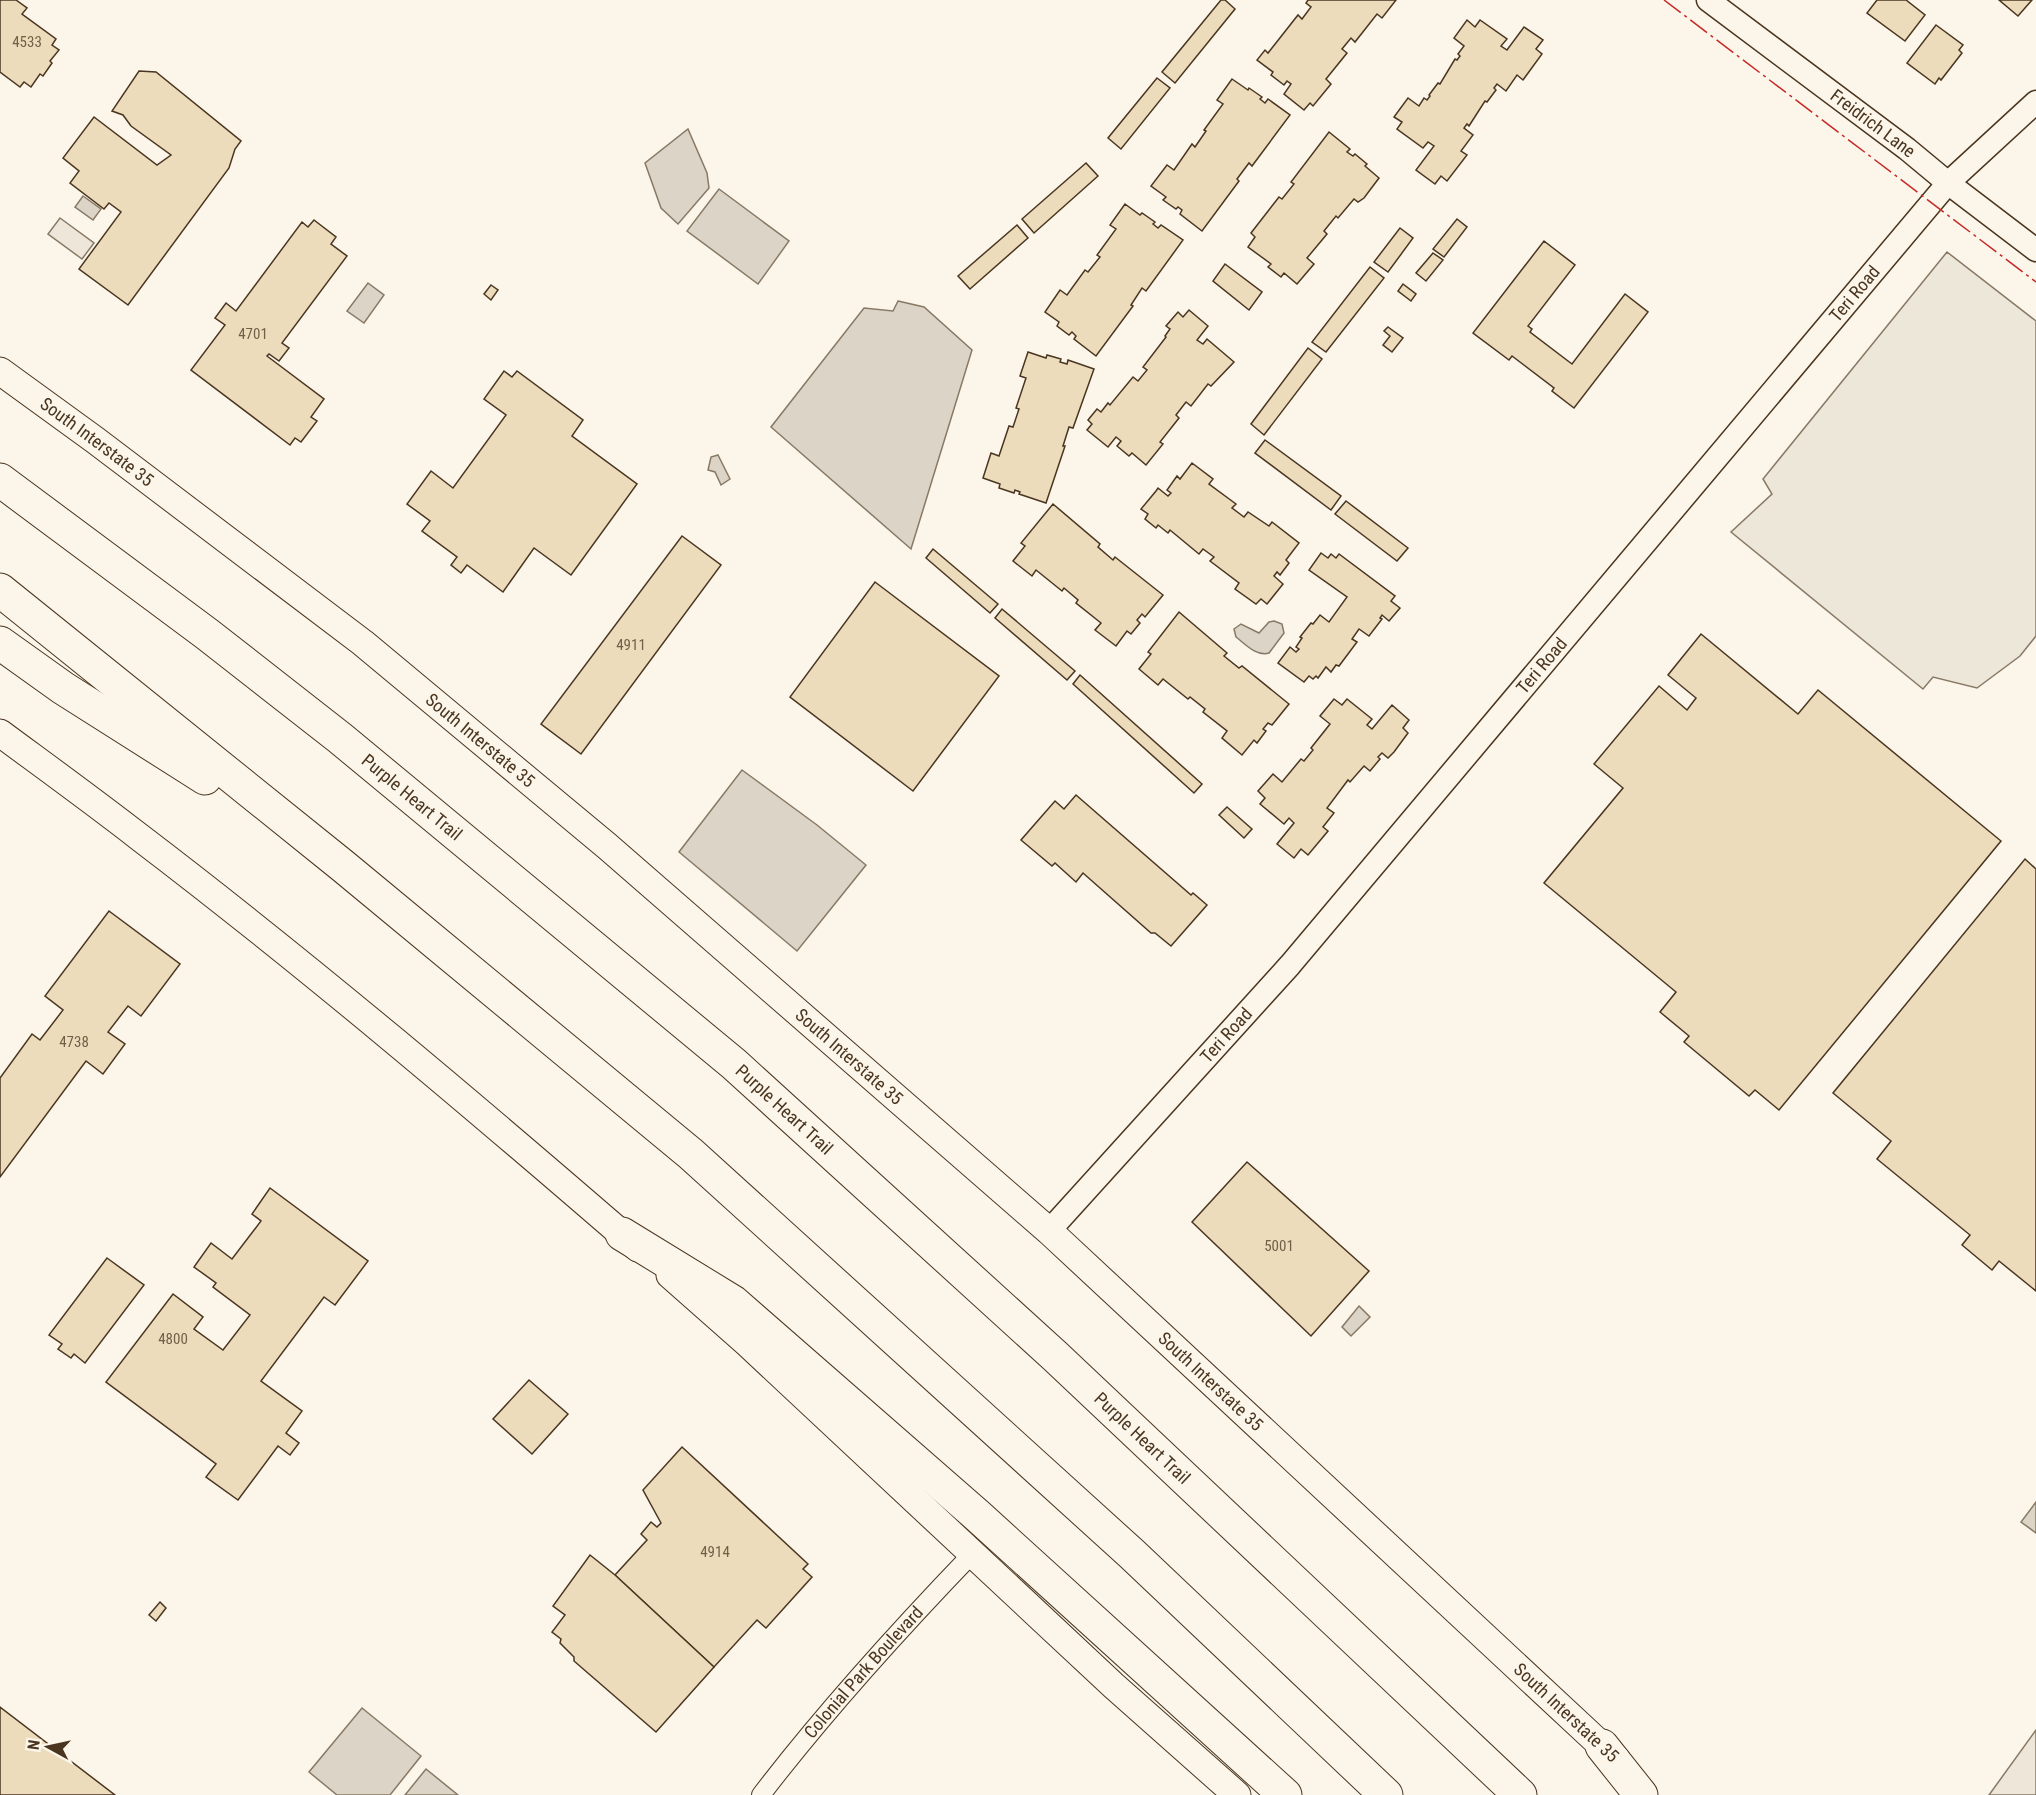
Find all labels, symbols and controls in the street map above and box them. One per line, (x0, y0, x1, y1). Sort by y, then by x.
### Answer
house number: 4533 (12, 33, 42, 51)
street label: Freidrich Lane (1827, 85, 1920, 162)
street label: Teri Road (1825, 261, 1884, 326)
house number: 4701 (238, 325, 268, 343)
street label: South Interstate 35 (36, 393, 158, 491)
street label: Teri Road (1512, 633, 1571, 698)
house number: 4911 (616, 636, 646, 654)
street label: South Interstate 35 (422, 689, 539, 792)
street label: Purple Heart Trail (358, 749, 466, 845)
street label: Teri Road (1196, 1003, 1256, 1067)
street label: South Interstate 35 (791, 1004, 907, 1109)
house number: 4738 (59, 1033, 89, 1051)
street label: Purple Heart Trail (732, 1060, 837, 1159)
house number: 5001 (1264, 1237, 1294, 1255)
street label: South Interstate 35 (1154, 1327, 1268, 1435)
house number: 4800 (158, 1330, 188, 1348)
street label: Purple Heart Trail (1090, 1388, 1195, 1488)
house number: 4914 (700, 1543, 730, 1561)
street label: Colonial Park Boulevard (800, 1602, 927, 1742)
street label: South Interstate 35 (1510, 1658, 1623, 1766)
north arrow (18, 1717, 78, 1777)
text: N (24, 1739, 44, 1751)

